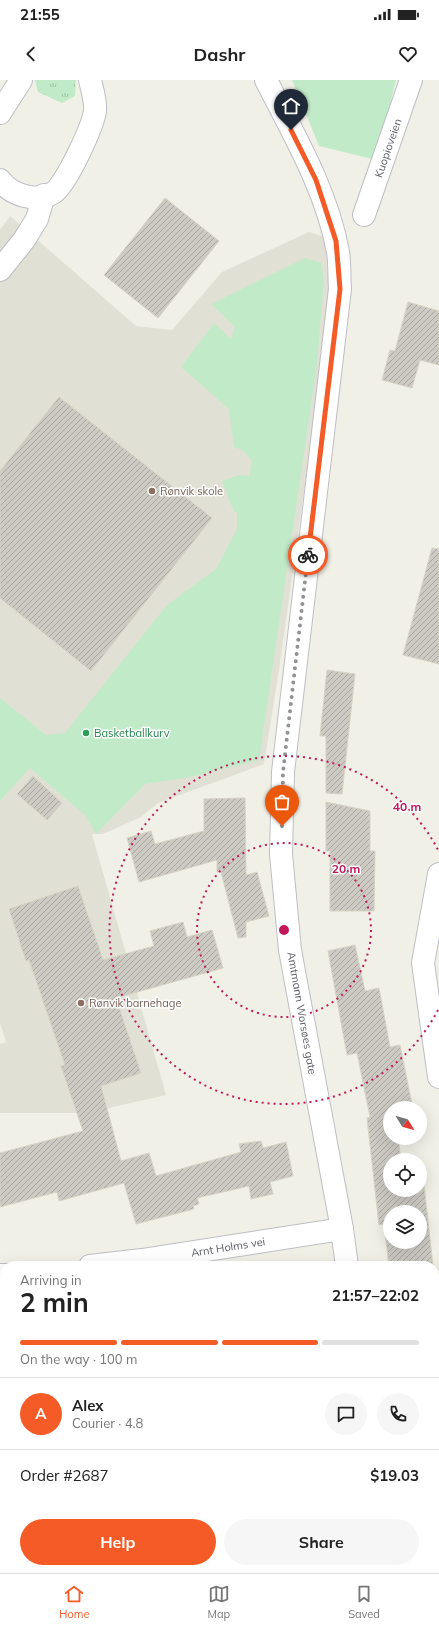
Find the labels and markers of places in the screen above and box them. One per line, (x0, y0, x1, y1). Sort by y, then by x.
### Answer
pin (274, 89, 308, 130)
place label: Rønvik skole (160, 484, 223, 498)
marker: Rønvik skole (147, 486, 157, 496)
place label: Basketballkurv (94, 726, 170, 740)
marker: Basketballkurv (81, 728, 91, 738)
pin (265, 785, 299, 826)
centre of rings (277, 923, 291, 937)
place label: Rønvik barnehage (89, 996, 181, 1010)
marker: Rønvik barnehage (76, 998, 86, 1008)

